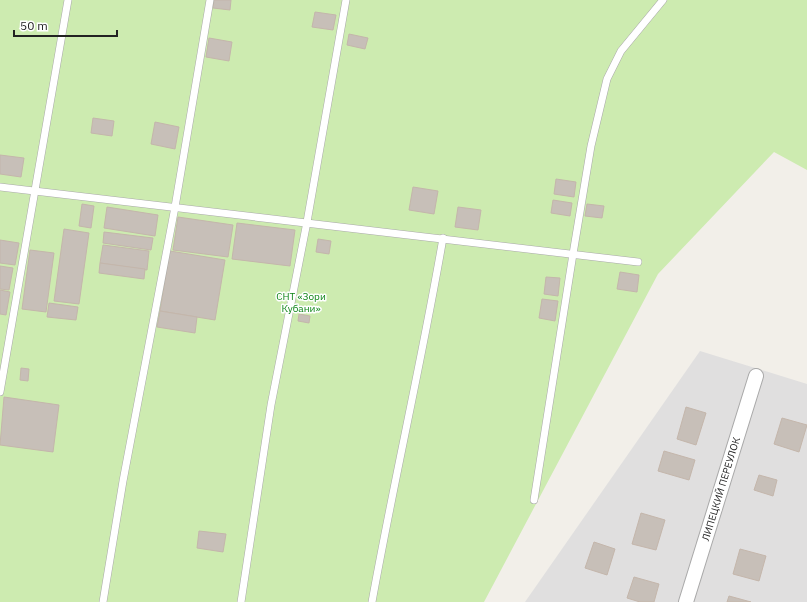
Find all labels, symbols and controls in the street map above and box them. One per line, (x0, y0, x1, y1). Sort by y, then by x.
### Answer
scale bar (14, 12, 117, 38)
text: 50 m (20, 18, 48, 33)
park label: СНТ «Зори Кубани» (276, 290, 326, 315)
street label: ЛИПЕЦКИЙ ПЕРЕУЛОК (699, 435, 743, 542)

